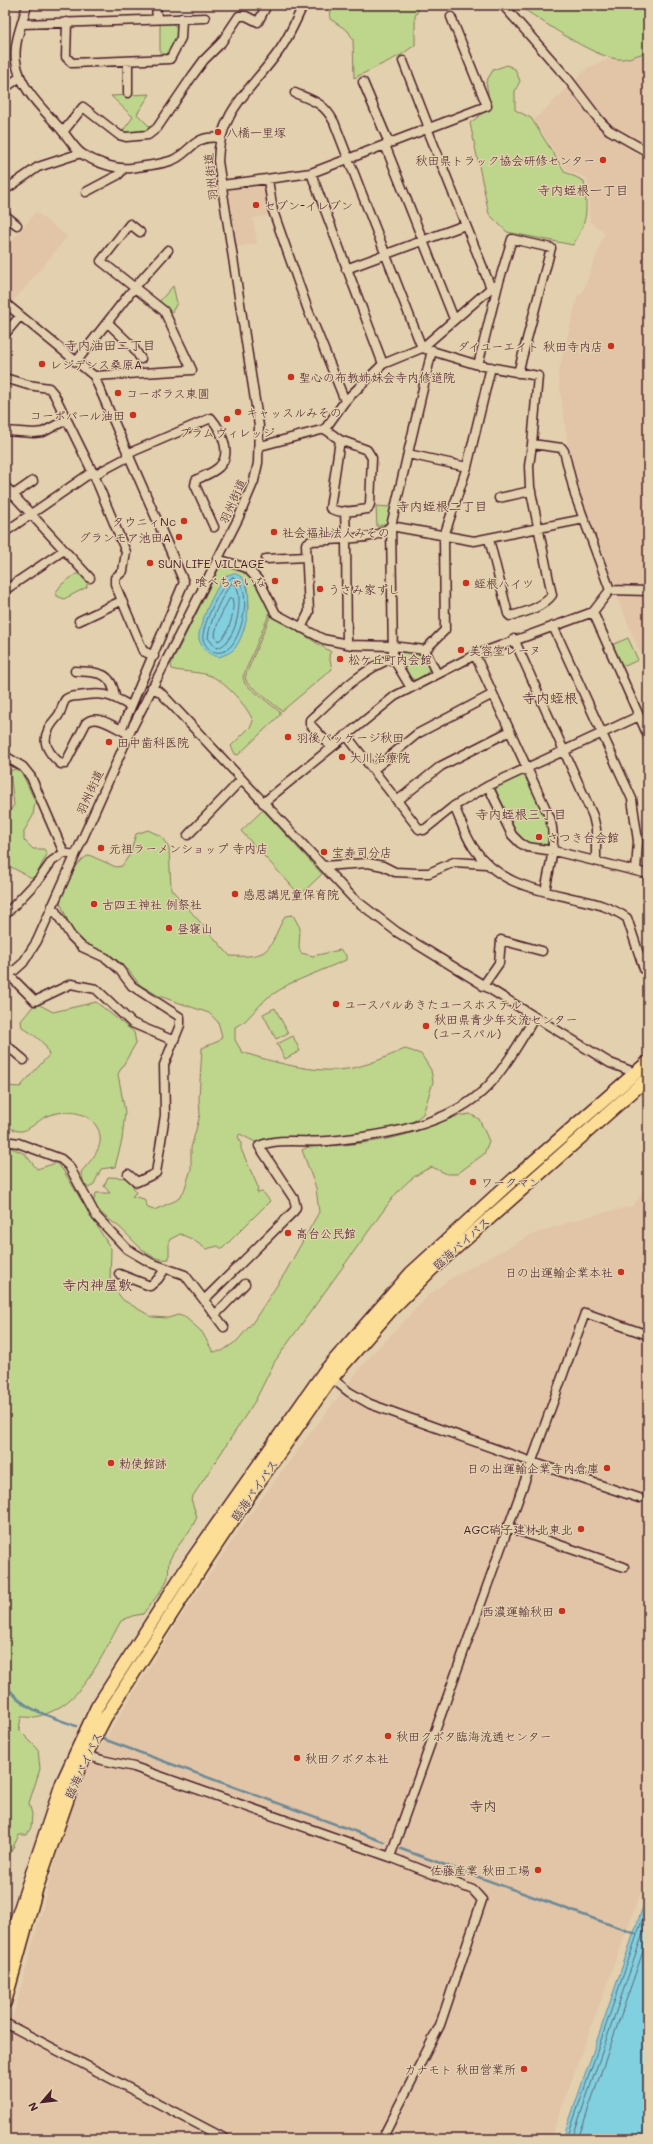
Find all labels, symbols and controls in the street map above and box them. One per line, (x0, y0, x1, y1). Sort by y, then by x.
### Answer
place label: 八橋一里塚 (226, 124, 286, 140)
marker: 八橋一里塚 (213, 127, 223, 137)
street label: 羽州街道 (200, 152, 220, 202)
place label: 秋田県トラック協会研修センター (415, 152, 595, 168)
marker: 秋田県トラック協会研修センター (598, 155, 608, 165)
district label: 寺内蛭根一丁目 (537, 181, 629, 198)
place label: セブン-イレブン (264, 197, 353, 213)
marker: セブン-イレブン (251, 200, 261, 210)
district label: 寺内油田二丁目 (64, 336, 156, 353)
place label: ダイユーエイト 秋田寺内店 (457, 338, 603, 354)
marker: ダイユーエイト 秋田寺内店 (606, 341, 616, 351)
place label: レジデンス桑原A (50, 356, 142, 372)
marker: レジデンス桑原A (37, 359, 47, 369)
place label: 聖心の布教姉妹会寺内修道院 (299, 369, 455, 385)
marker: 聖心の布教姉妹会寺内修道院 (286, 372, 296, 382)
place label: コーポラス東圓 (126, 385, 210, 401)
marker: コーポラス東圓 (113, 388, 123, 398)
place label: キャッスルみその (246, 404, 342, 420)
place label: コーポパール油田 (30, 407, 125, 423)
marker: キャッスルみその (233, 407, 243, 417)
marker: コーポパール油田 (128, 410, 138, 420)
marker: プラムヴィレッジ (222, 414, 232, 424)
place label: プラムヴィレッジ (179, 424, 275, 440)
street label: 羽州街道 (215, 476, 249, 526)
district label: 寺内蛭根二丁目 (396, 497, 488, 514)
place label: タウニィNc (112, 513, 176, 529)
marker: タウニィNc (179, 516, 189, 526)
place label: 社会福祉法人みその (282, 524, 390, 540)
marker: 社会福祉法人みその (269, 527, 279, 537)
place label: グランモア池田A (79, 529, 171, 545)
marker: グランモア池田A (174, 532, 184, 542)
place label: SUN LIFE VILLAGE (158, 555, 264, 571)
marker: SUN LIFE VILLAGE (145, 558, 155, 568)
place label: 喰べちゃいな (195, 573, 267, 589)
place label: 蛭根ハイツ (474, 575, 534, 591)
marker: 喰べちゃいな (270, 576, 280, 586)
marker: 蛭根ハイツ (461, 578, 471, 588)
place label: うさみ家ずし (328, 581, 400, 597)
marker: うさみ家ずし (315, 584, 325, 594)
place label: 美容室レーヌ (469, 642, 541, 658)
marker: 美容室レーヌ (456, 645, 466, 655)
place label: 松ケ丘町内会館 (348, 651, 432, 667)
marker: 松ケ丘町内会館 (335, 654, 345, 664)
district label: 寺内蛭根 (522, 688, 578, 707)
place label: 羽後パッケージ秋田 (296, 729, 404, 745)
marker: 羽後パッケージ秋田 (283, 732, 293, 742)
place label: 田中歯科医院 (117, 734, 189, 750)
marker: 田中歯科医院 (104, 737, 114, 747)
place label: 大川治療院 (350, 749, 410, 765)
marker: 大川治療院 (337, 752, 347, 762)
street label: 羽州街道 (72, 767, 106, 817)
district label: 寺内蛭根三丁目 (475, 805, 567, 822)
place label: さつき台会館 (547, 829, 619, 845)
marker: さつき台会館 (534, 832, 544, 842)
place label: 元祖ラーメンショップ 寺内店 (109, 840, 268, 856)
marker: 元祖ラーメンショップ 寺内店 (96, 843, 106, 853)
place label: 宝寿司分店 (332, 844, 392, 860)
marker: 宝寿司分店 (319, 847, 329, 857)
place label: 感恩講児童保育院 (243, 886, 339, 902)
marker: 感恩講児童保育院 (230, 889, 240, 899)
place label: 古四王神社 例祭社 (102, 896, 202, 912)
marker: 古四王神社 例祭社 (89, 899, 99, 909)
place label: 昼寝山 (177, 920, 213, 936)
marker: 昼寝山 (164, 923, 174, 933)
place label: ユースパルあきたユースホステル (344, 996, 522, 1012)
marker: ユースパルあきたユースホステル (331, 999, 341, 1009)
place label: 秋田県青少年交流センター (ユースパル) (434, 1011, 578, 1041)
marker: 秋田県青少年交流センター (ユースパル) (421, 1021, 431, 1031)
place label: ワークマン (481, 1174, 541, 1190)
marker: ワークマン (468, 1177, 478, 1187)
street label: 臨海バイパス (429, 1213, 493, 1273)
place label: 高台公民館 (296, 1225, 356, 1241)
marker: 高台公民館 (283, 1228, 293, 1238)
place label: 日の出運輸企業本社 (505, 1264, 613, 1280)
marker: 日の出運輸企業本社 (616, 1267, 626, 1277)
district label: 寺内神屋敷 (62, 1275, 132, 1294)
place label: 勅使館跡 (119, 1455, 167, 1471)
street label: 臨海バイパス (227, 1456, 281, 1524)
marker: 勅使館跡 (106, 1458, 116, 1468)
place label: 日の出運輸企業寺内倉庫 (467, 1460, 599, 1476)
marker: 日の出運輸企業寺内倉庫 (602, 1463, 612, 1473)
place label: AGC硝子建材北東北 (463, 1521, 573, 1537)
marker: AGC硝子建材北東北 (576, 1524, 586, 1534)
place label: 西濃運輸秋田 (482, 1603, 554, 1619)
marker: 西濃運輸秋田 (557, 1606, 567, 1616)
place label: 秋田クボタ臨海流通センター (396, 1728, 552, 1744)
street label: 臨海バイパス (61, 1729, 105, 1801)
marker: 秋田クボタ臨海流通センター (383, 1731, 393, 1741)
place label: 秋田クボタ本社 (305, 1750, 389, 1766)
marker: 秋田クボタ本社 (292, 1753, 302, 1763)
district label: 寺内 (469, 1796, 497, 1815)
place label: 佐藤産業 秋田工場 (430, 1862, 530, 1878)
marker: 佐藤産業 秋田工場 (533, 1865, 543, 1875)
place label: カナモト 秋田営業所 (404, 2061, 516, 2077)
marker: カナモト 秋田営業所 (519, 2064, 529, 2074)
north arrow (22, 2082, 62, 2122)
text: N (24, 2100, 41, 2114)

